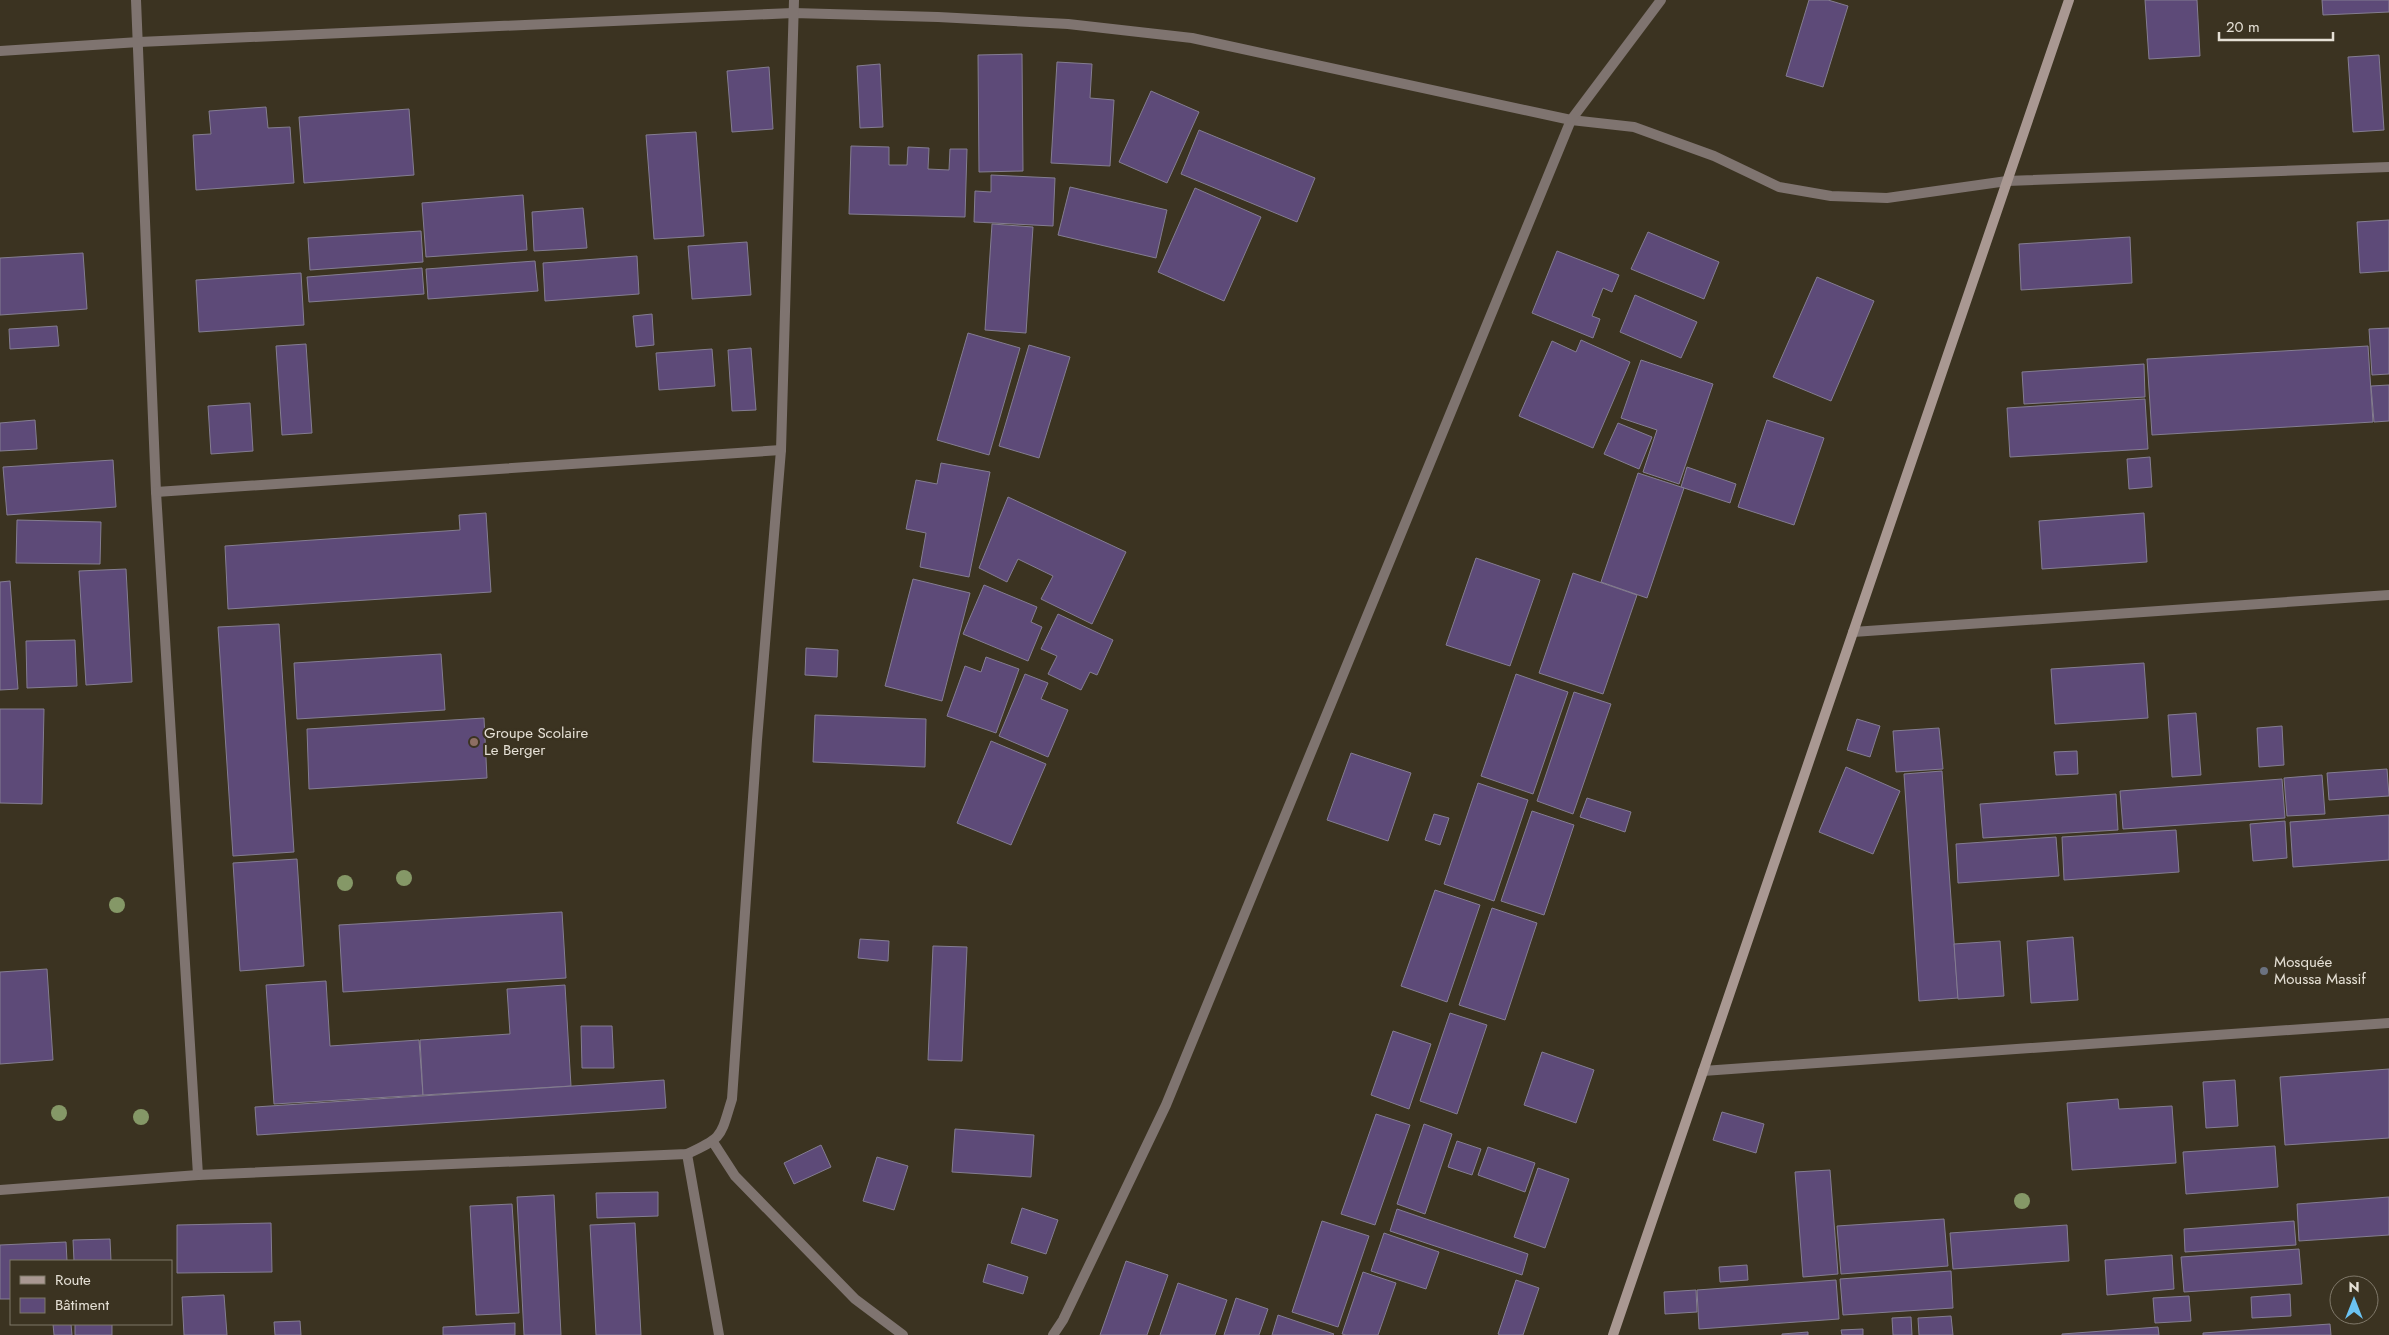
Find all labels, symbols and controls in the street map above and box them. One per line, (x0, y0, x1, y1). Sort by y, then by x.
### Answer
scale bar (2219, 10, 2333, 42)
text: 20 m (2226, 16, 2260, 38)
place label: Groupe Scolaire Le Berger (484, 722, 588, 761)
marker: Groupe Scolaire Le Berger (468, 736, 480, 748)
place label: Mosquée Moussa Massif (2274, 951, 2366, 990)
marker: Mosquée Moussa Massif (2258, 965, 2270, 977)
legend (10, 1260, 172, 1325)
text: Route (55, 1269, 91, 1291)
north arrow (2329, 1275, 2379, 1325)
text: N (2348, 1277, 2360, 1297)
text: Bâtiment (55, 1294, 109, 1316)

